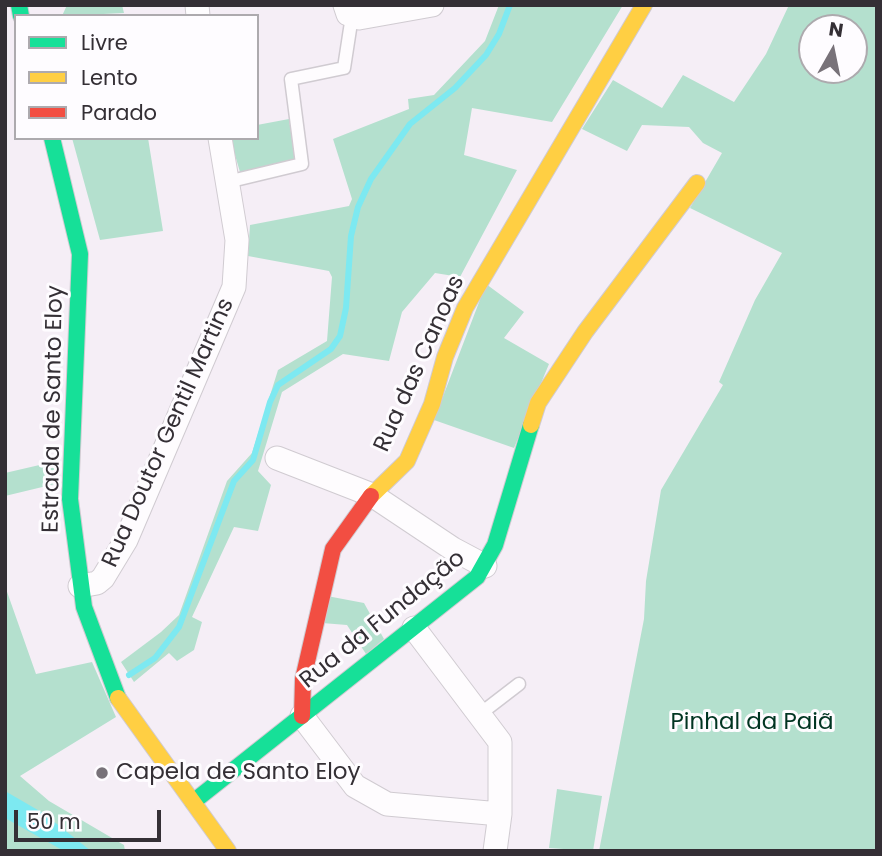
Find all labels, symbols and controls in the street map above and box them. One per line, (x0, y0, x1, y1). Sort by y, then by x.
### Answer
legend (14, 14, 259, 140)
north arrow (798, 14, 868, 84)
text: N (827, 15, 845, 44)
text: Livre (81, 28, 128, 57)
text: Lento (81, 63, 138, 92)
text: Parado (81, 98, 157, 127)
street label: Rua das Canoas (369, 272, 471, 456)
street label: Estrada de Santo Eloy (38, 285, 70, 533)
street label: Rua Doutor Gentil Martins (97, 294, 241, 572)
street label: Rua da Fundação (295, 545, 471, 695)
park label: Pinhal da Paiã (670, 709, 834, 737)
place label: Capela de Santo Eloy (116, 759, 361, 787)
marker: Capela de Santo Eloy (94, 765, 110, 781)
scale bar (18, 796, 164, 840)
text: 50 m (27, 807, 81, 836)

